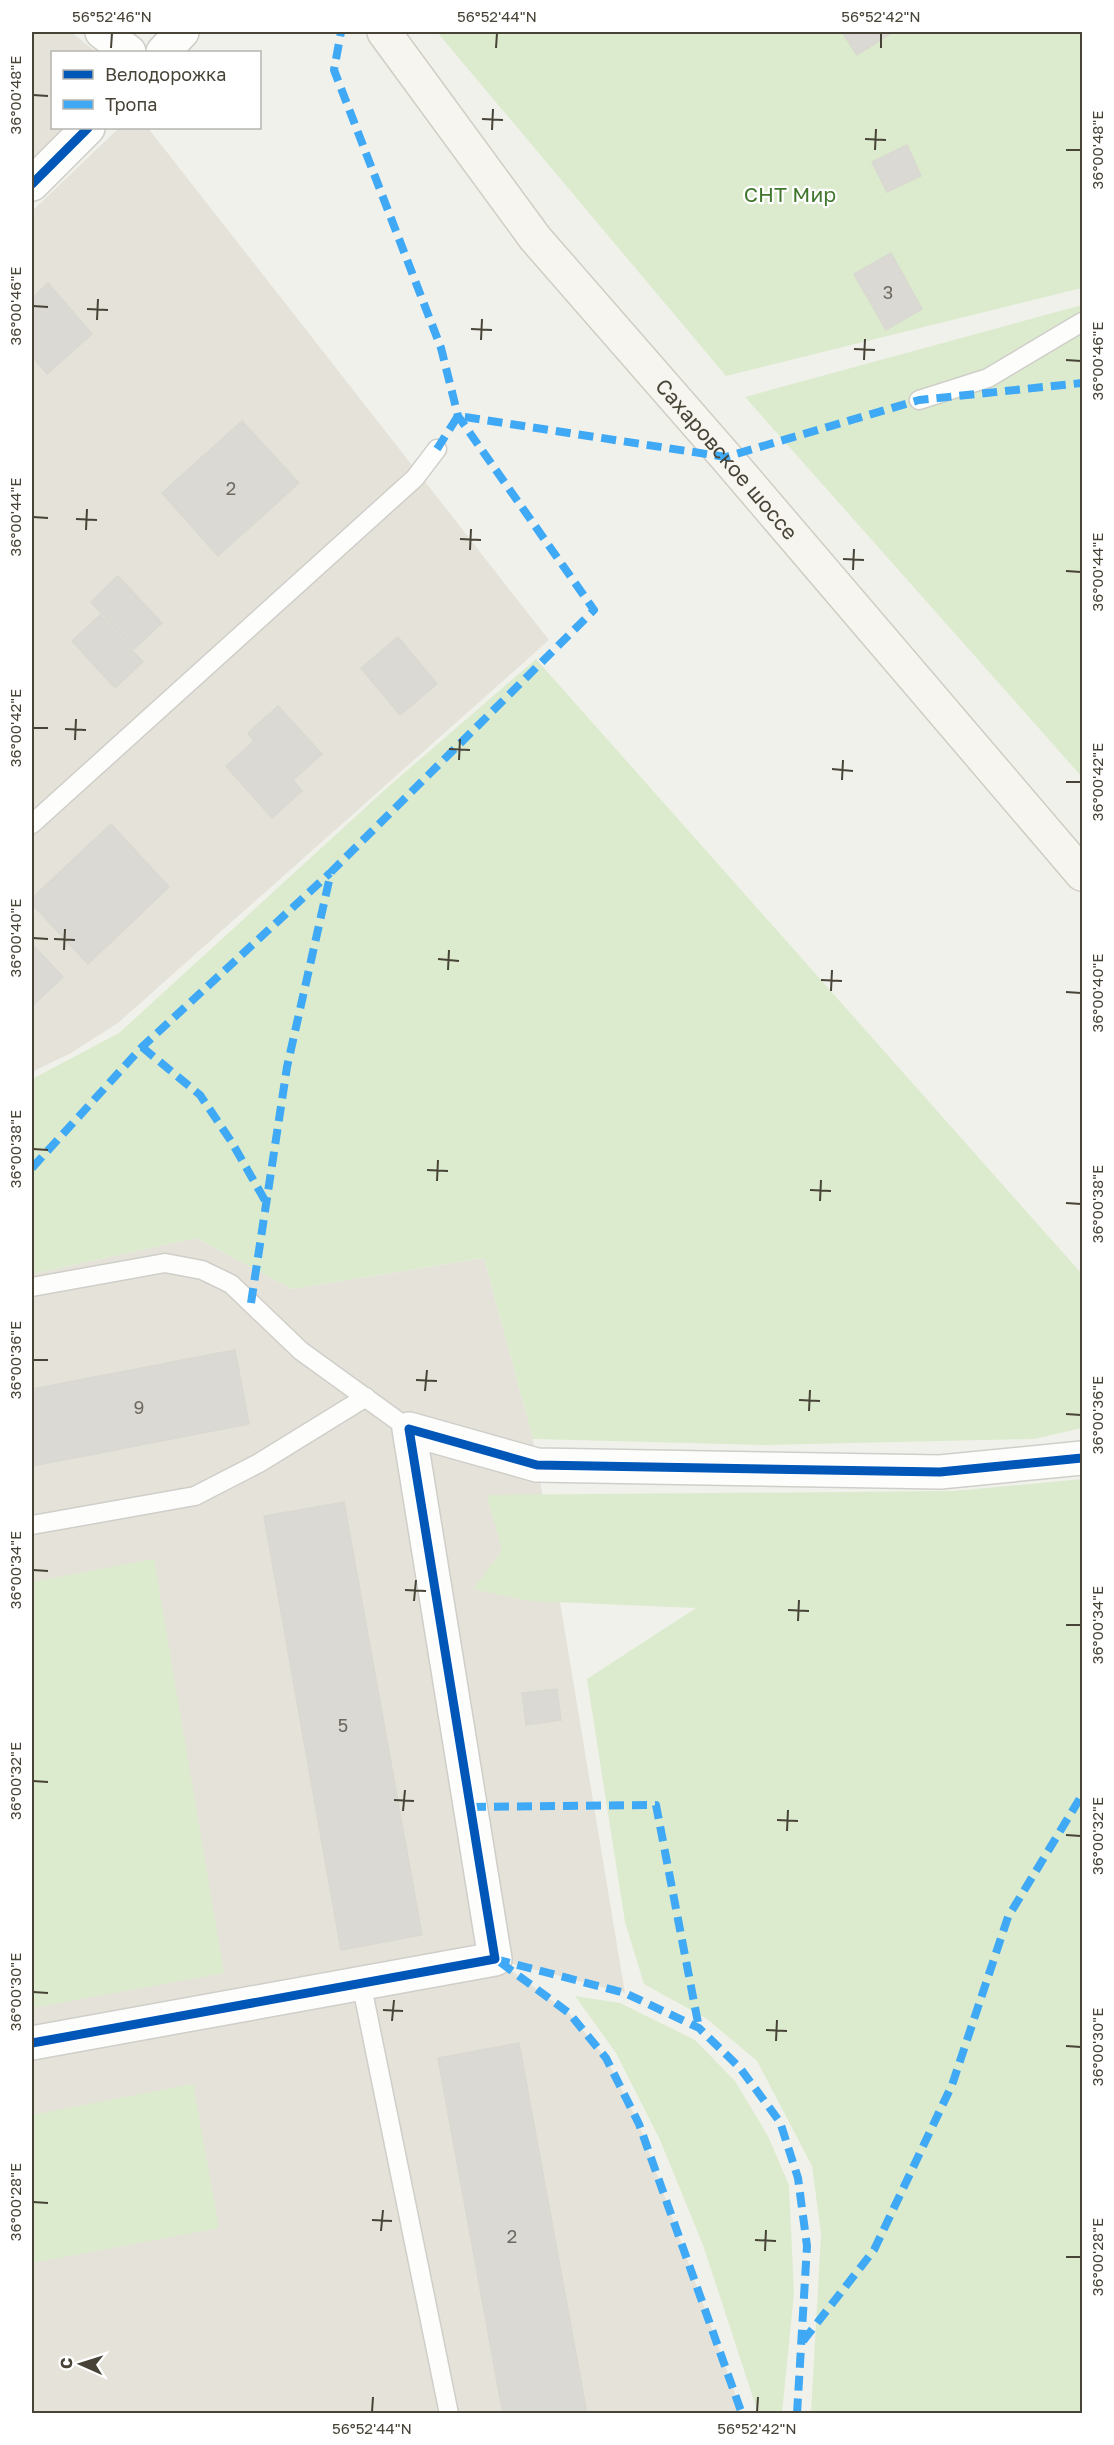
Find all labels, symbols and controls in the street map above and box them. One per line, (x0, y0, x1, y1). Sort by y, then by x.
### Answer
text: 56°52'46"N (72, 7, 152, 25)
text: 56°52'44"N (457, 7, 537, 25)
text: 56°52'42"N (841, 7, 921, 25)
legend (51, 51, 261, 129)
text: 36°00'48"E (6, 56, 24, 134)
text: Велодорожка (105, 63, 226, 85)
text: Тропа (105, 93, 157, 115)
text: 36°00'48"E (1088, 111, 1106, 189)
park label: СНТ Мир (744, 181, 836, 207)
text: 36°00'46"E (6, 267, 24, 345)
house number: 3 (883, 281, 893, 303)
text: 36°00'46"E (1088, 322, 1106, 400)
street label: Сахаровское шоссе (650, 373, 804, 545)
house number: 2 (226, 477, 236, 499)
text: 36°00'44"E (6, 478, 24, 556)
text: 36°00'44"E (1088, 533, 1106, 611)
text: 36°00'42"E (6, 689, 24, 767)
text: 36°00'42"E (1088, 743, 1106, 821)
text: 36°00'40"E (6, 898, 24, 978)
text: 36°00'40"E (1088, 953, 1106, 1033)
text: 36°00'38"E (6, 1110, 24, 1188)
text: 36°00'38"E (1088, 1165, 1106, 1243)
text: 36°00'36"E (6, 1321, 24, 1399)
text: 36°00'36"E (1088, 1376, 1106, 1454)
house number: 9 (134, 1396, 144, 1418)
text: 36°00'34"E (6, 1531, 24, 1609)
text: 36°00'34"E (1088, 1586, 1106, 1664)
house number: 5 (338, 1714, 348, 1736)
text: 36°00'32"E (6, 1742, 24, 1820)
text: 36°00'32"E (1088, 1797, 1106, 1875)
text: 36°00'30"E (6, 1953, 24, 2031)
text: 36°00'30"E (1088, 2008, 1106, 2086)
text: 36°00'28"E (6, 2163, 24, 2241)
text: 36°00'28"E (1088, 2218, 1106, 2296)
house number: 2 (507, 2225, 517, 2247)
north arrow (51, 2334, 111, 2394)
text: С (56, 2357, 76, 2369)
text: 56°52'44"N (332, 2419, 412, 2437)
text: 56°52'42"N (717, 2419, 797, 2437)

